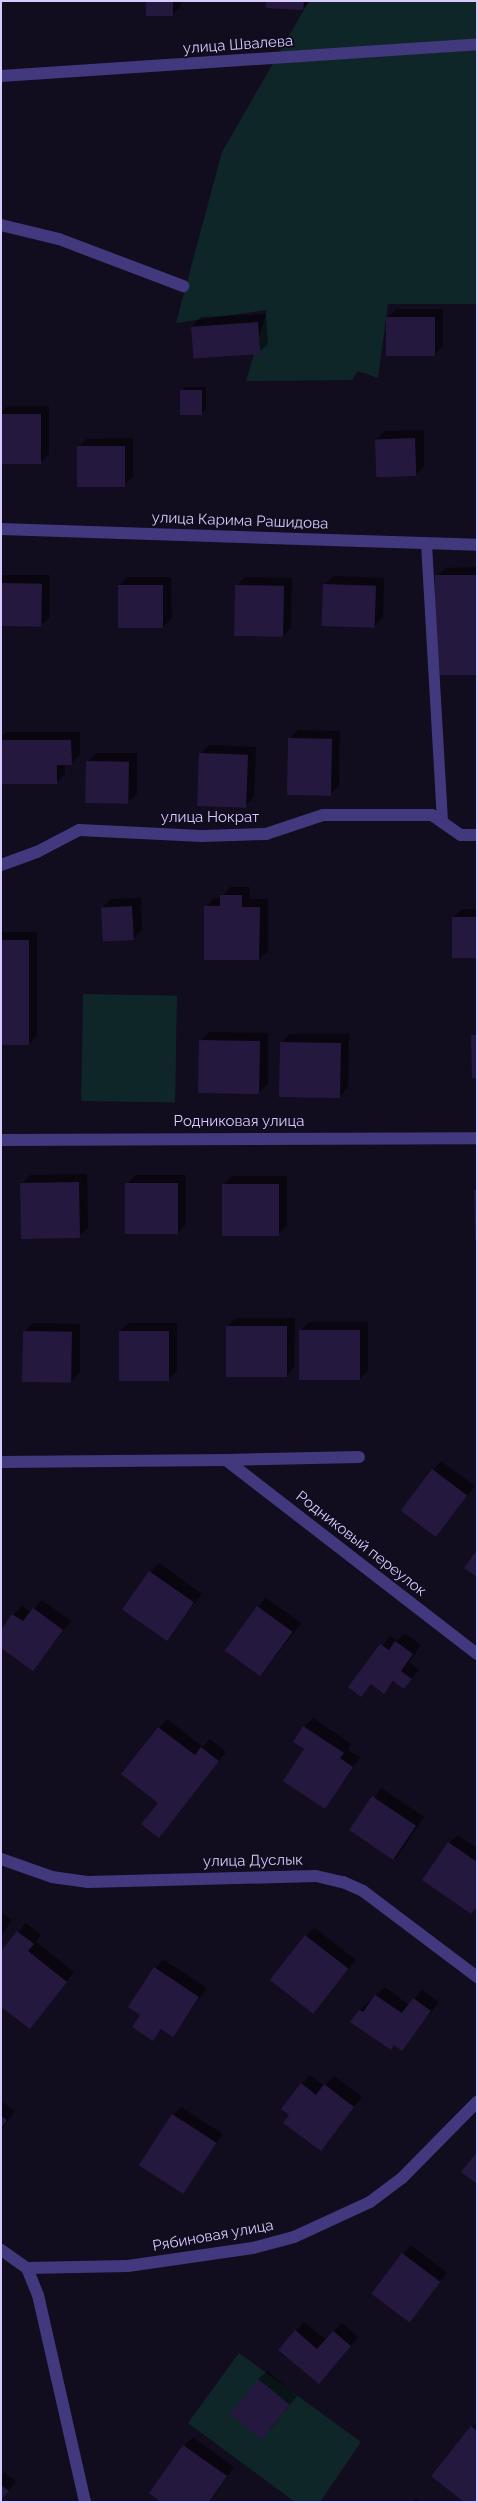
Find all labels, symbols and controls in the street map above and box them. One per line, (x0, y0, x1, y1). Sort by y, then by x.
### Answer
street label: улица Швалева (182, 32, 294, 58)
street label: улица Карима Рашидова (151, 509, 329, 533)
street label: улица Нократ (161, 809, 259, 827)
street label: Родниковая улица (173, 1113, 305, 1131)
street label: Родниковый переулок (292, 1488, 430, 1600)
street label: улица Дуслык (203, 1851, 303, 1871)
street label: Рябиновая улица (151, 2216, 275, 2256)

